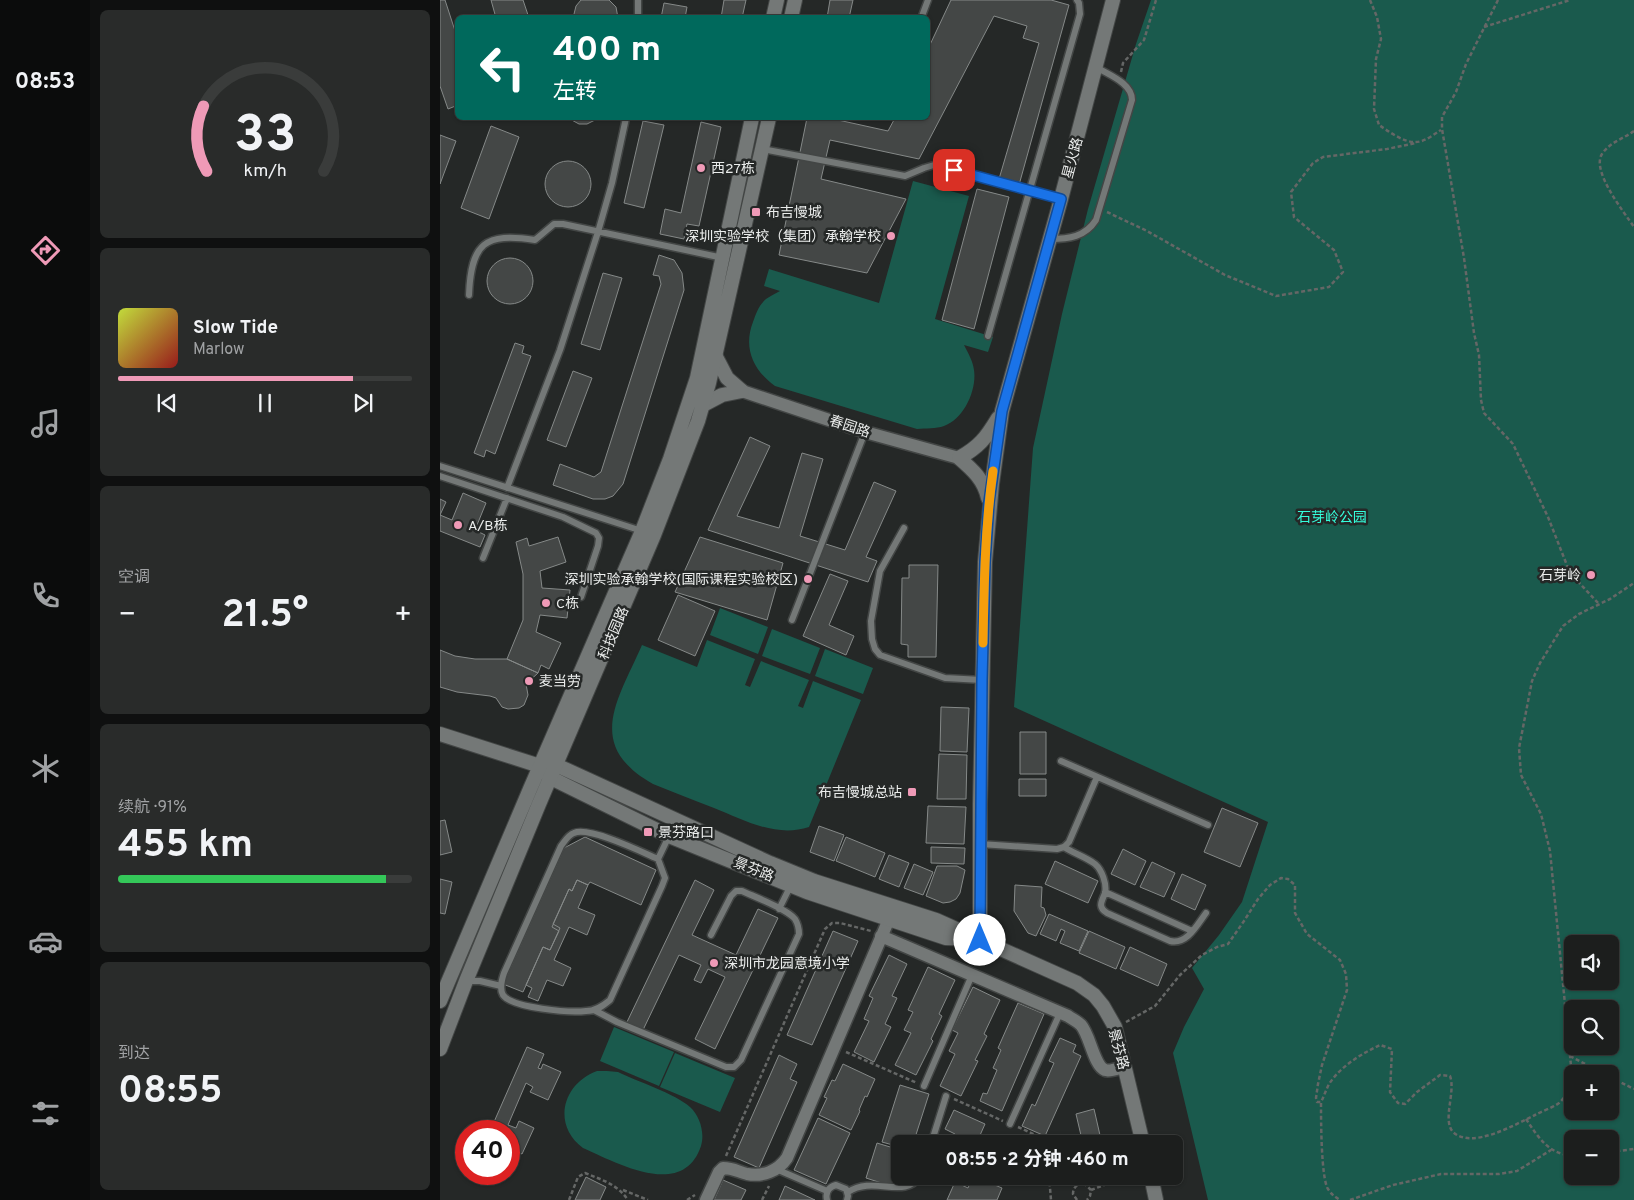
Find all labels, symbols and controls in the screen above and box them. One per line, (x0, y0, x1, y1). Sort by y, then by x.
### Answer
text: 400 m (553, 29, 661, 73)
icon: left (470, 35, 535, 100)
text: 08:53 (15, 69, 75, 96)
text: 左转 (553, 79, 597, 106)
text: 33 (234, 104, 296, 170)
street label: 星火路 (1060, 136, 1087, 181)
pin (933, 149, 975, 191)
icon: arrive (940, 156, 968, 184)
text: km/h (243, 160, 287, 183)
place label: 西27栋 (711, 160, 755, 178)
marker: 西27栋 (695, 162, 707, 174)
place label: 布吉慢城 (766, 205, 822, 222)
marker: 布吉慢城 (750, 206, 762, 218)
place label: 深圳实验学校（集团）承翰学校 (685, 228, 881, 246)
marker: 深圳实验学校（集团）承翰学校 (885, 230, 897, 242)
icon: directions (28, 233, 63, 268)
text: Slow Tide (193, 316, 278, 340)
text: Marlow (193, 340, 245, 360)
icon: previous (153, 389, 181, 417)
icon: pause (251, 389, 279, 417)
icon: next (349, 389, 377, 417)
icon: music (28, 406, 63, 441)
street label: 春园路 (827, 413, 872, 442)
park label: 石芽岭公园 (1297, 509, 1367, 527)
place label: A/B栋 (468, 517, 507, 535)
marker: A/B栋 (452, 519, 464, 531)
place label: 石芽岭 (1539, 567, 1581, 585)
text: 空调 (118, 568, 150, 588)
marker: 石芽岭 (1585, 569, 1597, 581)
place label: 深圳实验承翰学校(国际课程实验校区) (564, 571, 798, 589)
marker: 深圳实验承翰学校(国际课程实验校区) (802, 573, 814, 585)
icon: phone (28, 578, 63, 613)
text: 21.5° (222, 592, 308, 641)
place label: C栋 (556, 595, 579, 613)
marker: C栋 (540, 597, 552, 609)
text: − (118, 598, 136, 634)
text: + (394, 598, 412, 634)
street label: 科技园路 (596, 604, 633, 663)
place label: 麦当劳 (539, 674, 581, 691)
marker: 麦当劳 (523, 675, 535, 687)
icon: climate (28, 751, 63, 786)
place label: 布吉慢城总站 (818, 785, 902, 802)
marker: 布吉慢城总站 (906, 786, 918, 798)
text: 续航 · 91% (118, 798, 187, 818)
text: 455 km (118, 822, 253, 871)
place label: 景芬路口 (658, 825, 714, 842)
marker: 景芬路口 (642, 826, 654, 838)
street label: 景芬路 (731, 855, 776, 886)
position arrow (953, 913, 1005, 965)
icon: car (28, 924, 63, 959)
map controls (1564, 935, 1619, 1185)
button: sound (1564, 935, 1619, 990)
place label: 深圳市龙园意境小学 (724, 955, 850, 973)
marker: 深圳市龙园意境小学 (708, 957, 720, 969)
button: search (1564, 1000, 1619, 1055)
street label: 景芬路 (1104, 1027, 1131, 1072)
text: 到达 (118, 1044, 150, 1064)
button: + (1564, 1065, 1619, 1120)
text: 08:55 (118, 1068, 223, 1117)
icon: filters (28, 1096, 63, 1131)
speed limit sign: 40 (455, 1120, 520, 1185)
button: − (1564, 1130, 1619, 1185)
text: 08:55 · 2 分钟 · 460 m (945, 1148, 1129, 1172)

